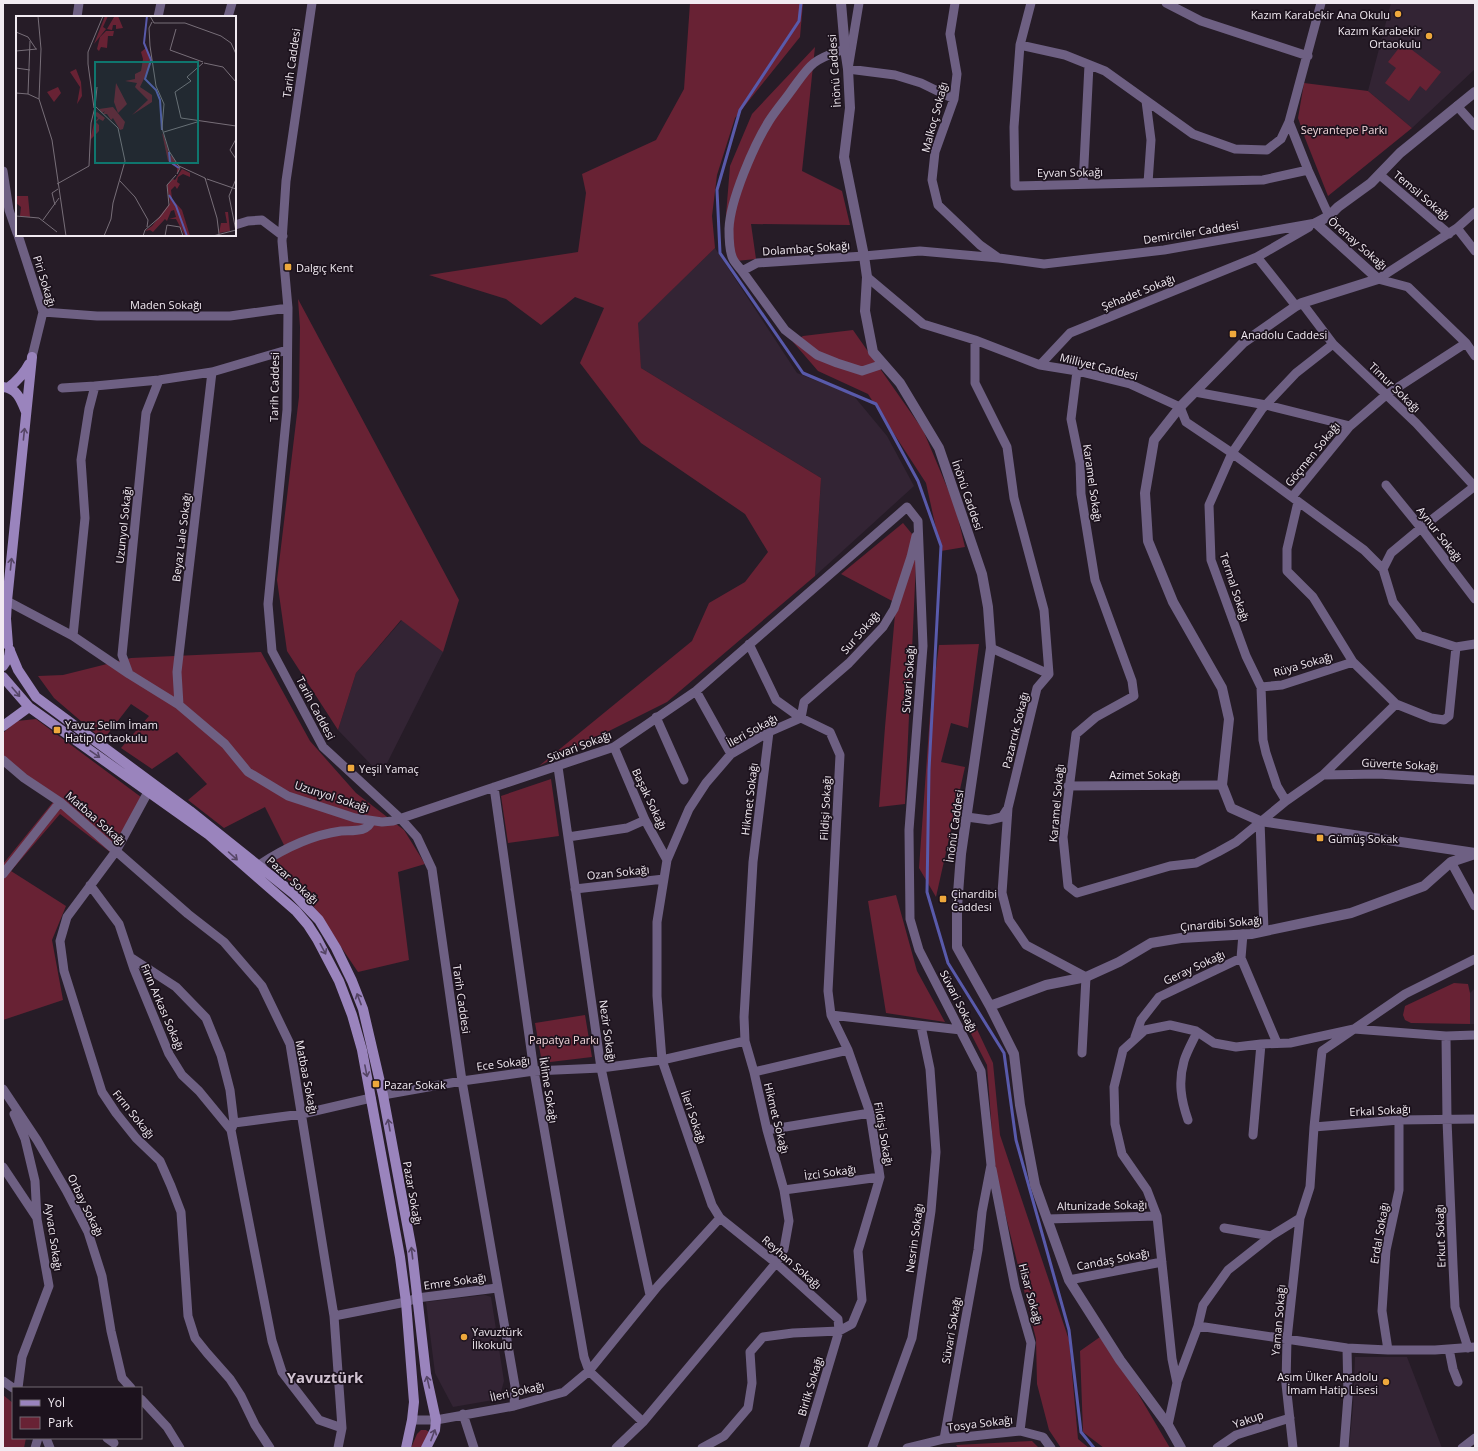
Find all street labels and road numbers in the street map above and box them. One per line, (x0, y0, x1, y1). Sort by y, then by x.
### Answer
street label: Tarih Caddesi (279, 27, 303, 99)
street label: İnönü Caddesi (824, 34, 844, 108)
street label: Malkoç Sokağı (917, 80, 951, 154)
street label: Eyvan Sokağı (1037, 164, 1103, 180)
street label: Temsil Sokağı (1391, 167, 1453, 223)
street label: Örenay Sokağı (1325, 213, 1391, 273)
street label: Demirciler Caddesi (1142, 217, 1240, 247)
street label: Dolambaç Sokağı (762, 237, 850, 259)
street label: Piri Sokağı (30, 254, 60, 308)
street label: Şehadet Sokağı (1099, 270, 1177, 314)
street label: Maden Sokağı (130, 297, 202, 312)
street label: Milliyet Caddesi (1058, 349, 1140, 383)
street label: Tarih Caddesi (266, 352, 282, 422)
street label: Timur Sokağı (1366, 359, 1424, 415)
street label: Göçmen Sokağı (1281, 419, 1343, 489)
street label: Karamel Sokağı (1080, 443, 1106, 523)
street label: İnönü Caddesi (949, 458, 987, 532)
street label: Uzunyol Sokağı (111, 486, 135, 564)
street label: Beyaz Lale Sokağı (168, 491, 194, 583)
street label: Aynur Sokağı (1414, 503, 1466, 565)
street label: Termal Sokağı (1217, 550, 1253, 624)
street label: Sur Sokağı (837, 607, 883, 657)
street label: Süvari Sokağı (898, 645, 918, 713)
street label: Rüya Sokağı (1271, 648, 1335, 680)
street label: Tarih Caddesi (293, 674, 339, 742)
street label: Pazarcık Sokağı (998, 690, 1032, 770)
street label: İleri Sokağı (724, 710, 780, 750)
street label: Süvari Sokağı (545, 727, 613, 765)
street label: Güverte Sokağı (1361, 754, 1439, 774)
street label: Hikmet Sokağı (737, 762, 761, 836)
street label: Karamel Sokağı (1045, 763, 1067, 843)
street label: Başak Sokağı (629, 766, 671, 832)
street label: Azimet Sokağı (1109, 767, 1181, 782)
street label: Fildişi Sokağı (816, 775, 834, 841)
street label: Uzunyol Sokağı (293, 777, 371, 815)
street label: Matbaa Sokağı (63, 788, 129, 848)
street label: İnönü Caddesi (941, 789, 967, 863)
street label: Pazar Sokağı (264, 853, 322, 907)
street label: Ozan Sokağı (586, 861, 650, 883)
street label: Çınardibi Sokağı (1179, 912, 1263, 934)
street label: Geray Sokağı (1161, 946, 1227, 988)
street label: Fırın Arkası Sokağı (138, 961, 188, 1053)
street label: Tarih Caddesi (450, 963, 474, 1035)
street label: Süvari Sokağı (937, 967, 981, 1035)
street label: Nezir Sokağı (596, 999, 620, 1063)
street label: Matbaa Sokağı (292, 1039, 322, 1115)
street label: Ece Sokağı (475, 1052, 531, 1074)
street label: İklime Sokağı (536, 1056, 562, 1124)
street label: Hikmet Sokağı (761, 1081, 793, 1155)
street label: Fırın Sokağı (110, 1087, 158, 1141)
street label: İleri Sokağı (678, 1088, 710, 1146)
street label: Fildişi Sokağı (871, 1101, 897, 1167)
street label: Erkal Sokağı (1349, 1101, 1411, 1119)
street label: Pazar Sokağı (400, 1160, 426, 1226)
street label: İzci Sokağı (803, 1161, 857, 1183)
street label: Orbay Sokağı (64, 1171, 108, 1239)
street label: Altunizade Sokağı (1057, 1197, 1147, 1213)
street label: Erdal Sokağı (1366, 1201, 1392, 1265)
street label: Ayvacı Sokağı (42, 1202, 66, 1272)
street label: Nesrin Sokağı (902, 1202, 926, 1274)
street label: Erkut Sokağı (1431, 1204, 1449, 1268)
street label: Reyhan Sokağı (759, 1232, 825, 1292)
street label: Candaş Sokağı (1075, 1245, 1151, 1273)
street label: Hisar Sokağı (1016, 1262, 1046, 1326)
street label: Emre Sokağı (423, 1269, 487, 1293)
street label: Yaman Sokağı (1267, 1284, 1289, 1356)
street label: Süvari Sokağı (938, 1295, 964, 1365)
street label: Birlik Sokağı (794, 1354, 826, 1418)
street label: İleri Sokağı (488, 1377, 546, 1405)
street label: Yakup (1231, 1407, 1266, 1431)
street label: Tosya Sokağı (946, 1412, 1014, 1434)

